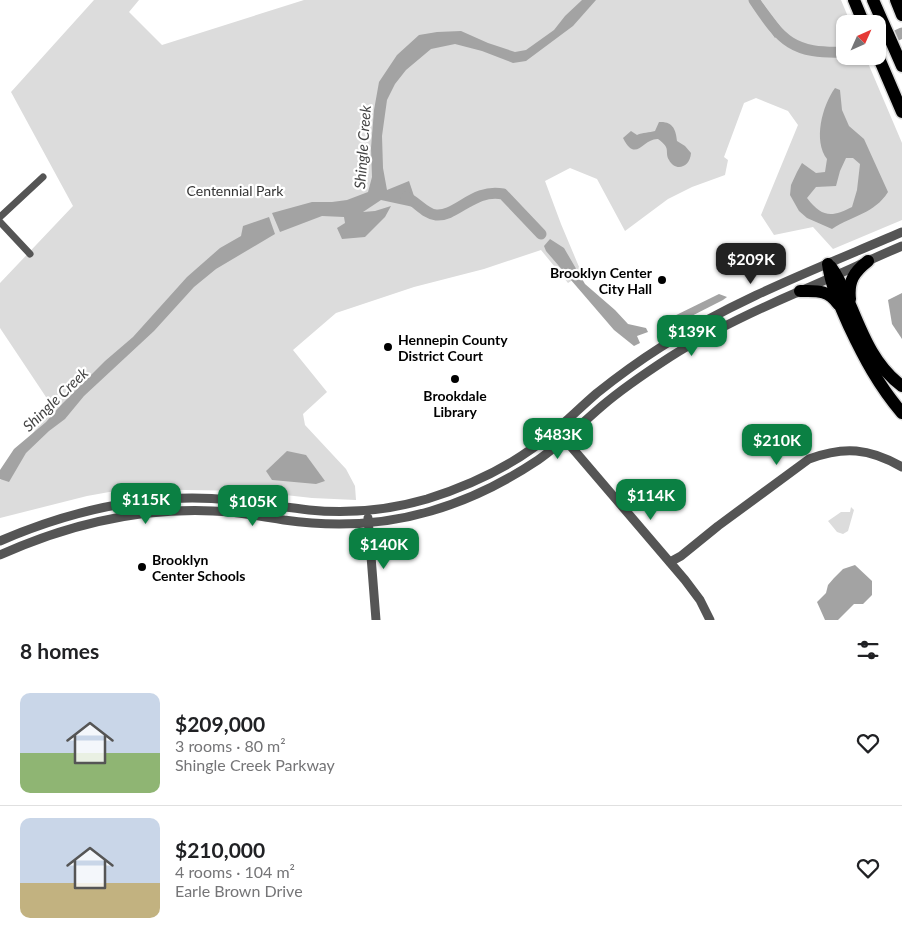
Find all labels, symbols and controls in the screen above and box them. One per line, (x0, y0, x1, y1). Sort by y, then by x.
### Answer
north arrow (836, 15, 886, 65)
map controls (836, 15, 886, 65)
water label: Shingle Creek (350, 104, 374, 189)
park label: Centennial Park (187, 182, 284, 199)
pin: $209K (716, 242, 786, 285)
text: $209K (727, 249, 775, 268)
place label: Brooklyn Center City Hall (550, 264, 653, 297)
marker: Brooklyn Center City Hall (656, 274, 668, 286)
pin: $139K (657, 314, 727, 357)
text: $139K (668, 321, 716, 340)
place label: Hennepin County District Court (398, 331, 508, 364)
marker: Hennepin County District Court (382, 341, 394, 353)
water label: Shingle Creek (19, 363, 92, 435)
marker: Brookdale Library (449, 373, 461, 385)
place label: Brookdale Library (423, 387, 487, 420)
pin: $483K (523, 418, 593, 460)
text: $483K (534, 424, 582, 443)
pin: $210K (742, 424, 812, 466)
text: $210K (753, 430, 801, 449)
pin: $114K (616, 478, 686, 521)
pin: $115K (111, 482, 181, 525)
pin: $105K (218, 484, 288, 527)
text: $114K (627, 485, 675, 504)
text: $115K (122, 489, 170, 508)
text: $105K (229, 491, 277, 510)
pin: $140K (349, 528, 419, 570)
text: $140K (360, 534, 408, 553)
place label: Brooklyn Center Schools (152, 551, 245, 584)
marker: Brooklyn Center Schools (136, 561, 148, 573)
icon: filters (854, 636, 882, 664)
text: 8 homes (20, 638, 99, 663)
text: $209,000 (175, 711, 265, 736)
icon: home (60, 713, 120, 773)
icon: heart (854, 729, 882, 757)
text: 3 rooms · 80 m² (175, 736, 286, 755)
text: Shingle Creek Parkway (175, 755, 335, 774)
text: $210,000 (175, 837, 265, 862)
icon: home (60, 838, 120, 898)
icon: heart (854, 854, 882, 882)
text: 4 rooms · 104 m² (175, 862, 295, 881)
text: Earle Brown Drive (175, 881, 303, 900)

